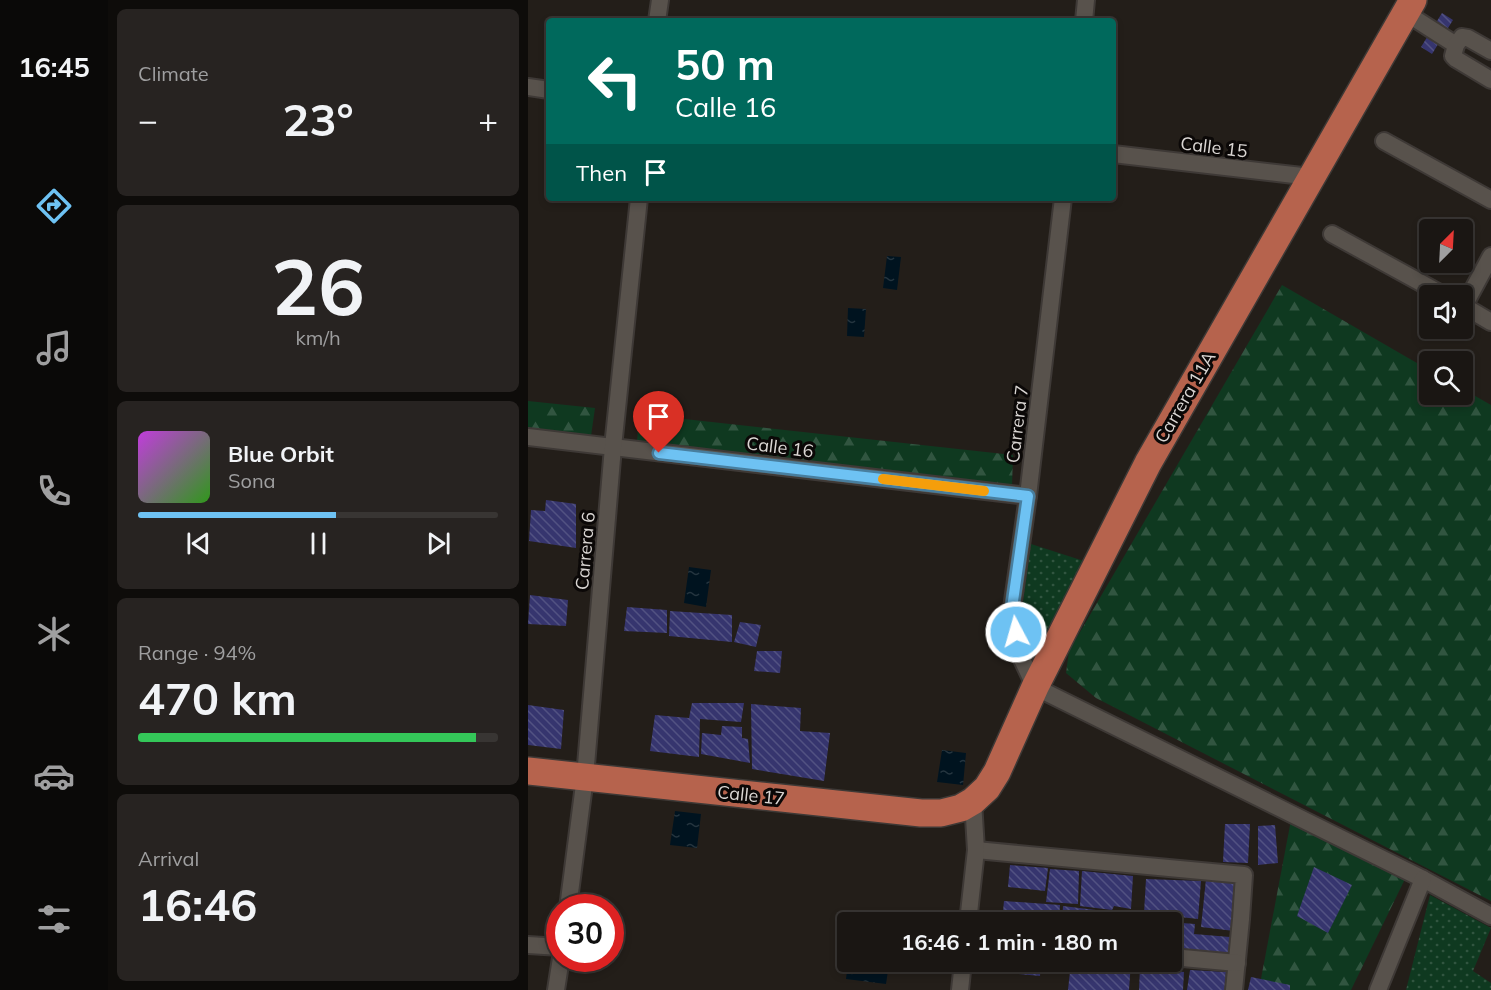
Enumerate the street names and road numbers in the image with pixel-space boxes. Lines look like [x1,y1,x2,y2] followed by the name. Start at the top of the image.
[1179,131,1249,163] street label: Calle 15
[1149,347,1221,447] street label: Carrera 11A
[1001,384,1033,464] street label: Carrera 7
[745,431,815,463] street label: Calle 16
[570,511,600,591] street label: Carrera 6
[716,780,786,810] street label: Calle 17

